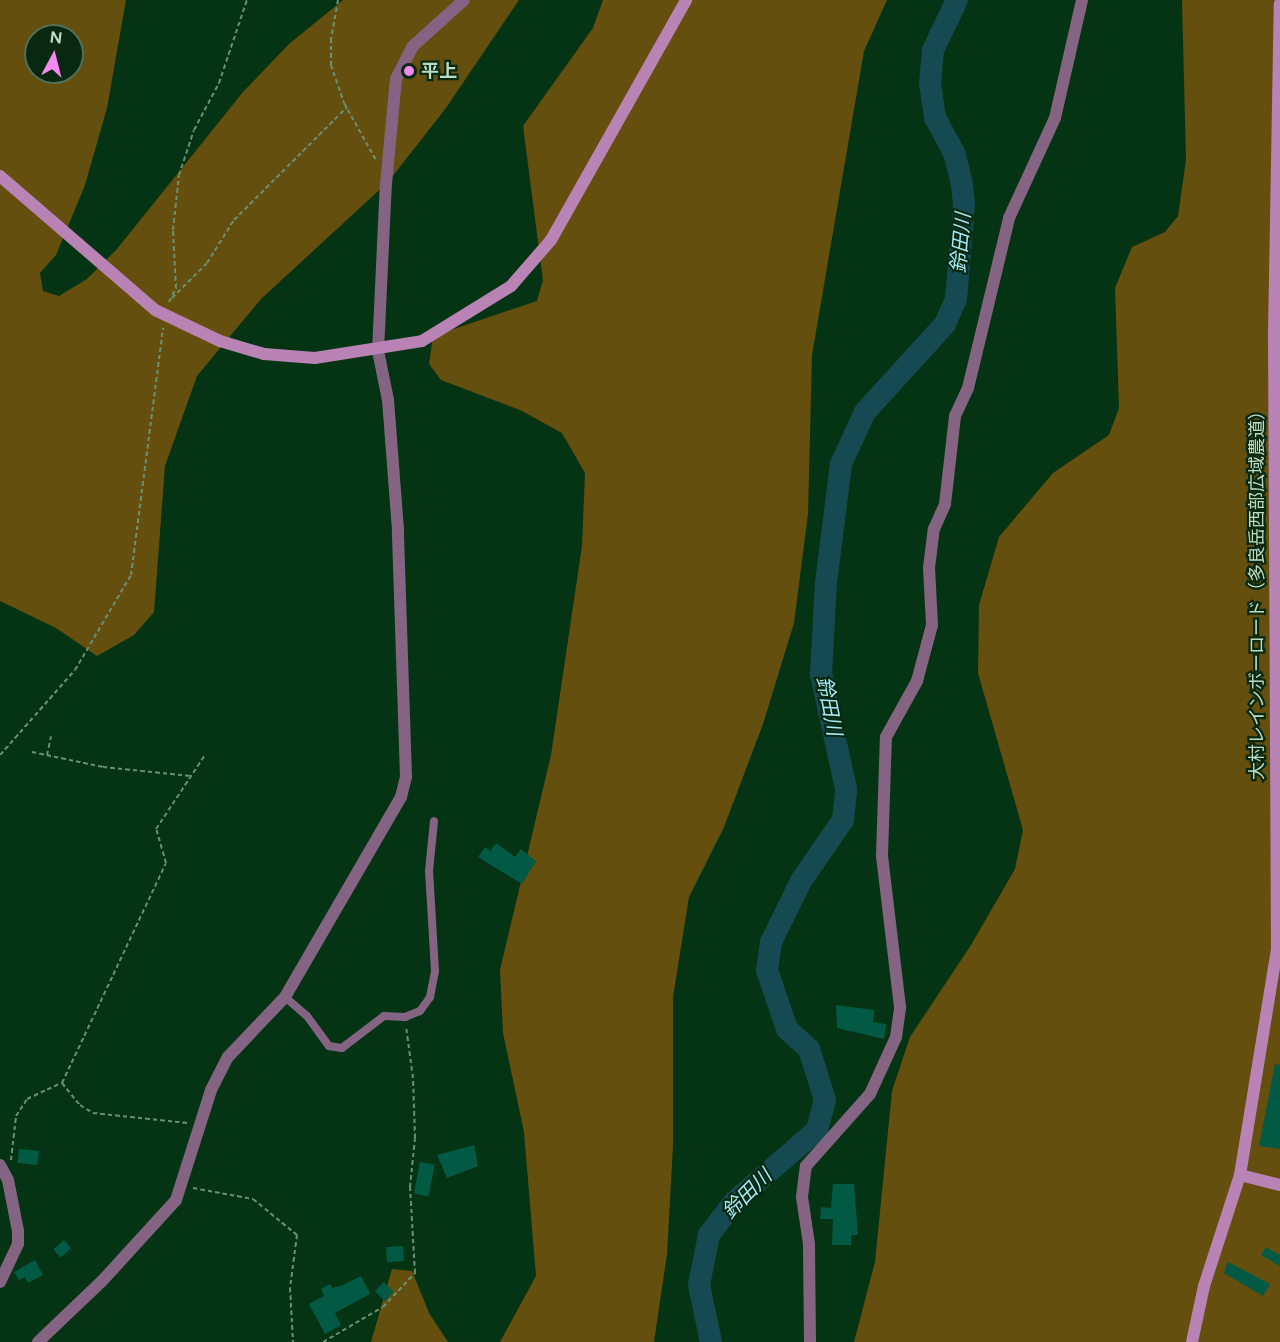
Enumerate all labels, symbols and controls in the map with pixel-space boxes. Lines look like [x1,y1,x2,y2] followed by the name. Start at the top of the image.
[24,24,84,84] north arrow
[49,27,63,48] text: N
[421,60,457,82] place label: 平上
[402,64,416,78] marker: 平上
[946,212,976,274] water label: 鈴田川
[1246,402,1268,780] street label: 大村レインボーロード（多良岳西部広域農道）
[811,674,847,738] water label: 鈴田川
[717,1164,777,1224] water label: 鈴田川

